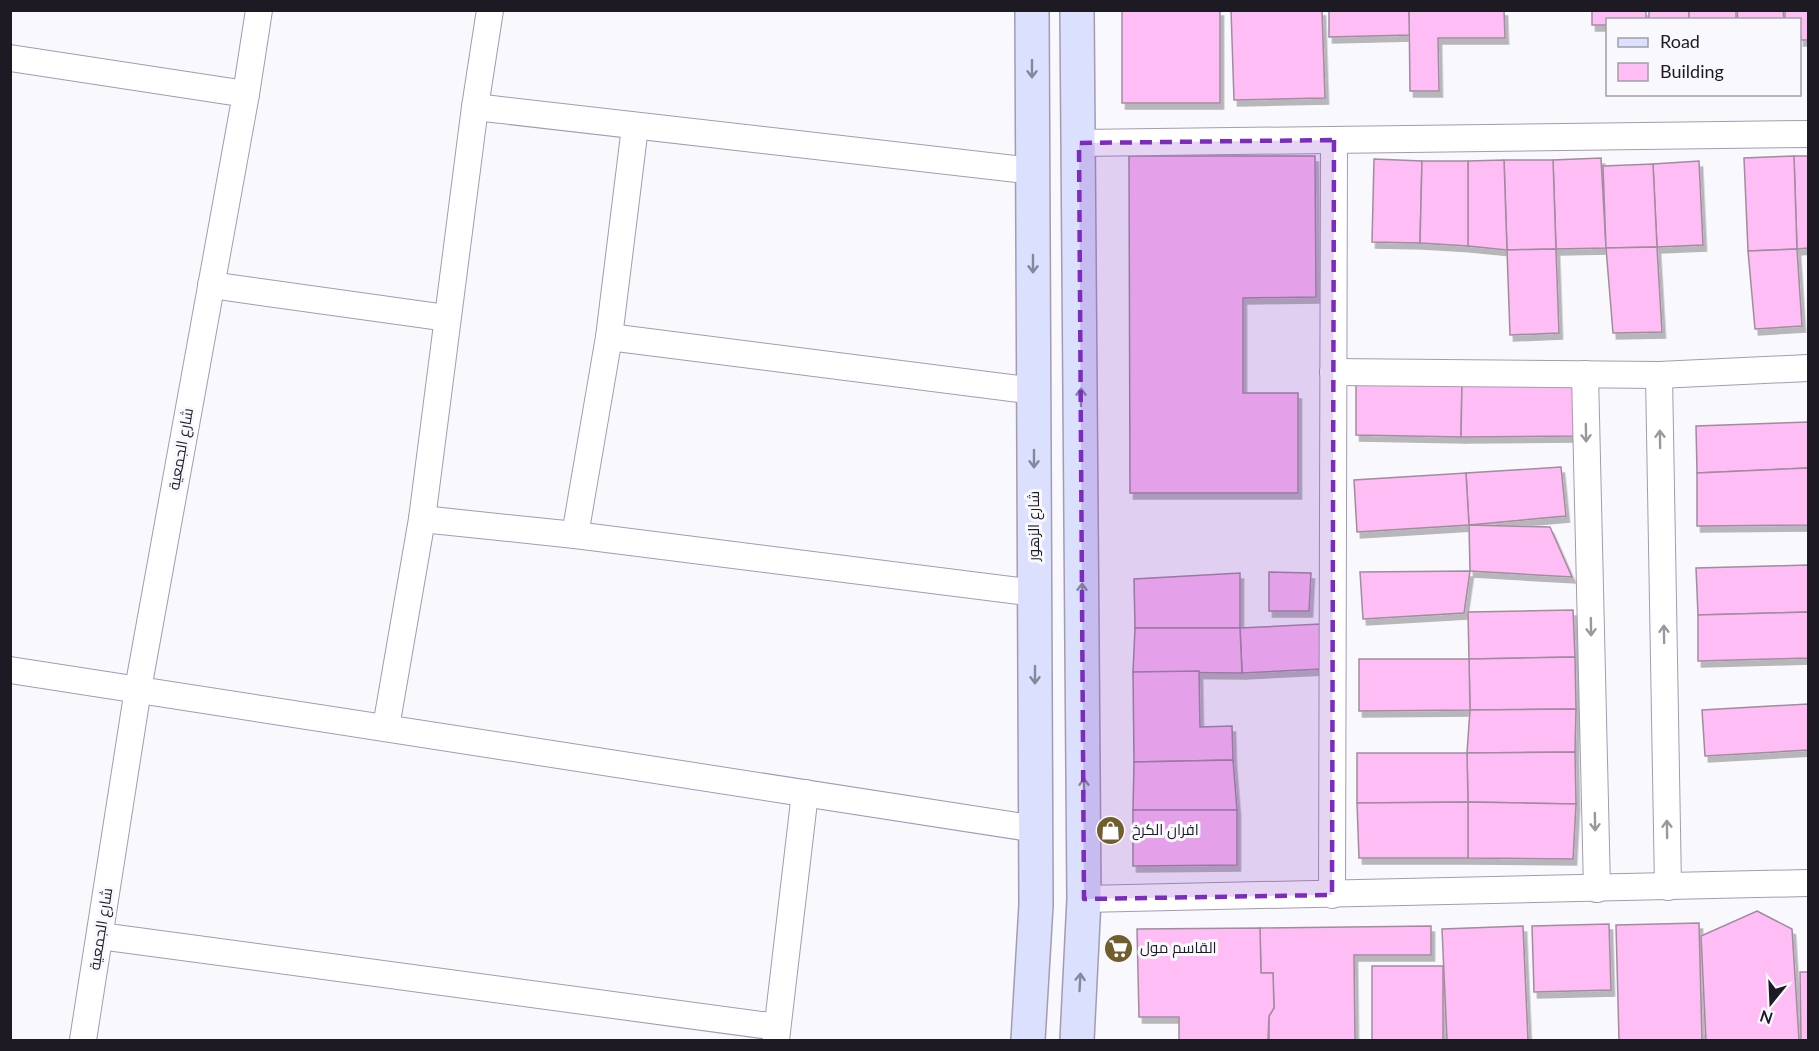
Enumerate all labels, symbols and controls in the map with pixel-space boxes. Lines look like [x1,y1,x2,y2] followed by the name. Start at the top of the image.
[1606,18,1801,96] legend
[1660,30,1700,52] text: Road
[1026,58,1038,78] one-way arrow
[1660,60,1724,82] text: Building
[1027,253,1039,273] one-way arrow
[1075,388,1086,408] one-way arrow
[164,406,199,492] street label: شارع الجمعية
[1580,422,1592,442] one-way arrow
[1654,429,1666,449] one-way arrow
[1028,448,1040,468] one-way arrow
[1024,491,1045,562] street label: شارع الزهور
[1076,583,1088,603] one-way arrow
[1585,617,1597,637] one-way arrow
[1658,624,1669,644] one-way arrow
[1029,664,1041,684] one-way arrow
[1078,778,1089,798] one-way arrow
[1590,812,1601,832] one-way arrow
[1095,814,1127,846] shop icon: افران الكرخ
[1661,819,1673,839] one-way arrow
[1132,820,1199,841] place label: افران الكرخ
[85,887,118,972] street label: شارع الجمعية
[1103,932,1135,964] supermarket icon: القاسم مول
[1140,938,1217,958] place label: القاسم مول
[1075,973,1086,993] one-way arrow
[1741,973,1801,1033] north arrow
[1757,1007,1775,1029] text: N

